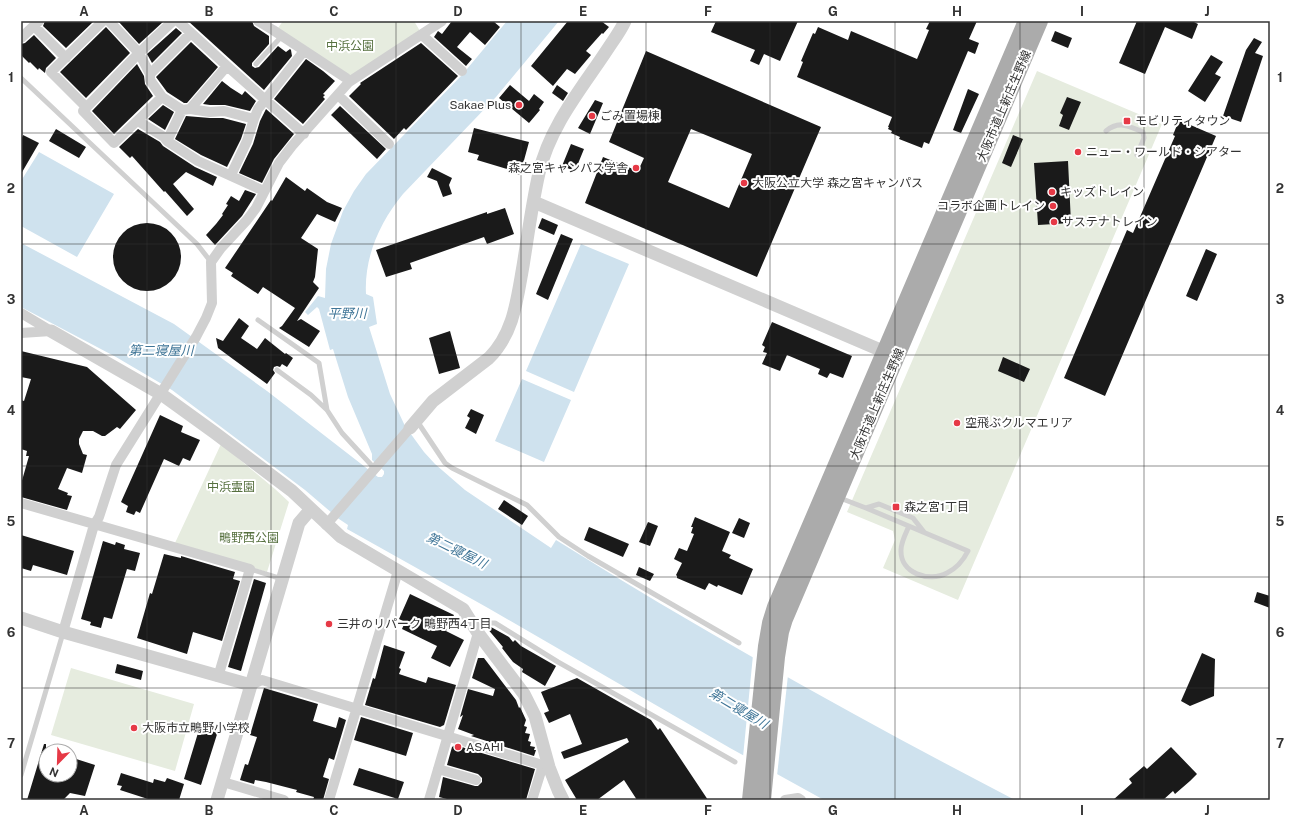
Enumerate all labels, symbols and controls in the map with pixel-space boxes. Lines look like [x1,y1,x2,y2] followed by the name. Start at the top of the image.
[79,4,89,19] text: A
[205,4,214,19] text: B
[329,4,339,19] text: C
[453,4,463,19] text: D
[579,4,587,19] text: E
[704,4,712,19] text: F
[828,4,838,19] text: G
[952,4,962,19] text: H
[1080,4,1084,19] text: I
[1204,4,1210,19] text: J
[326,39,374,53] park label: 中浜公園
[974,48,1034,164] street label: 大阪市道上新庄生野線
[8,70,14,85] text: 1
[1277,70,1283,85] text: 1
[449,98,511,112] place label: Sakae Plus
[514,100,524,110] marker: Sakae Plus
[600,109,660,123] place label: ごみ置場棟
[587,111,597,121] marker: ごみ置場棟
[1135,114,1230,128] place label: モビリティタウン
[1122,116,1132,126] marker: モビリティタウン
[1086,145,1242,159] place label: ニュー・ワールド・シアター
[1073,147,1083,157] marker: ニュー・ワールド・シアター
[508,161,628,175] place label: 森之宮キャンパス学舎
[631,163,641,173] marker: 森之宮キャンパス学舎
[752,176,923,190] place label: 大阪公立大学 森之宮キャンパス
[739,178,749,188] marker: 大阪公立大学 森之宮キャンパス
[7,181,15,196] text: 2
[1276,181,1284,196] text: 2
[1060,185,1144,199] place label: キッズトレイン
[1047,187,1057,197] marker: キッズトレイン
[937,199,1045,213] place label: コラボ企画トレイン
[1048,201,1058,211] marker: コラボ企画トレイン
[1062,215,1158,229] place label: サステナトレイン
[1049,217,1059,227] marker: サステナトレイン
[7,292,16,307] text: 3
[1276,292,1285,307] text: 3
[327,306,368,321] water label: 平野川
[128,343,195,358] water label: 第二寝屋川
[847,346,907,462] street label: 大阪市道上新庄生野線
[7,403,16,418] text: 4
[1276,403,1285,418] text: 4
[965,416,1073,430] place label: 空飛ぶクルマエリア
[952,418,962,428] marker: 空飛ぶクルマエリア
[207,480,255,494] park label: 中浜霊園
[904,500,969,514] place label: 森之宮1丁目
[891,502,901,512] marker: 森之宮1丁目
[7,514,16,529] text: 5
[1276,514,1285,529] text: 5
[424,529,491,572] water label: 第二寝屋川
[219,531,279,545] park label: 鴫野西公園
[337,617,491,631] place label: 三井のリパーク 鴫野西4丁目
[324,619,334,629] marker: 三井のリパーク 鴫野西4丁目
[7,625,16,640] text: 6
[1276,625,1285,640] text: 6
[707,685,772,733] water label: 第二寝屋川
[142,721,250,735] place label: 大阪市立鴫野小学校
[129,723,139,733] marker: 大阪市立鴫野小学校
[7,736,15,751] text: 7
[1276,736,1284,751] text: 7
[466,740,503,754] place label: ASAHI
[453,742,463,752] marker: ASAHI
[38,743,78,783] north arrow
[48,765,60,779] text: N
[79,803,89,818] text: A
[205,803,214,818] text: B
[329,803,339,818] text: C
[453,803,463,818] text: D
[579,803,587,818] text: E
[704,803,712,818] text: F
[828,803,838,818] text: G
[952,803,962,818] text: H
[1080,803,1084,818] text: I
[1204,803,1210,818] text: J

